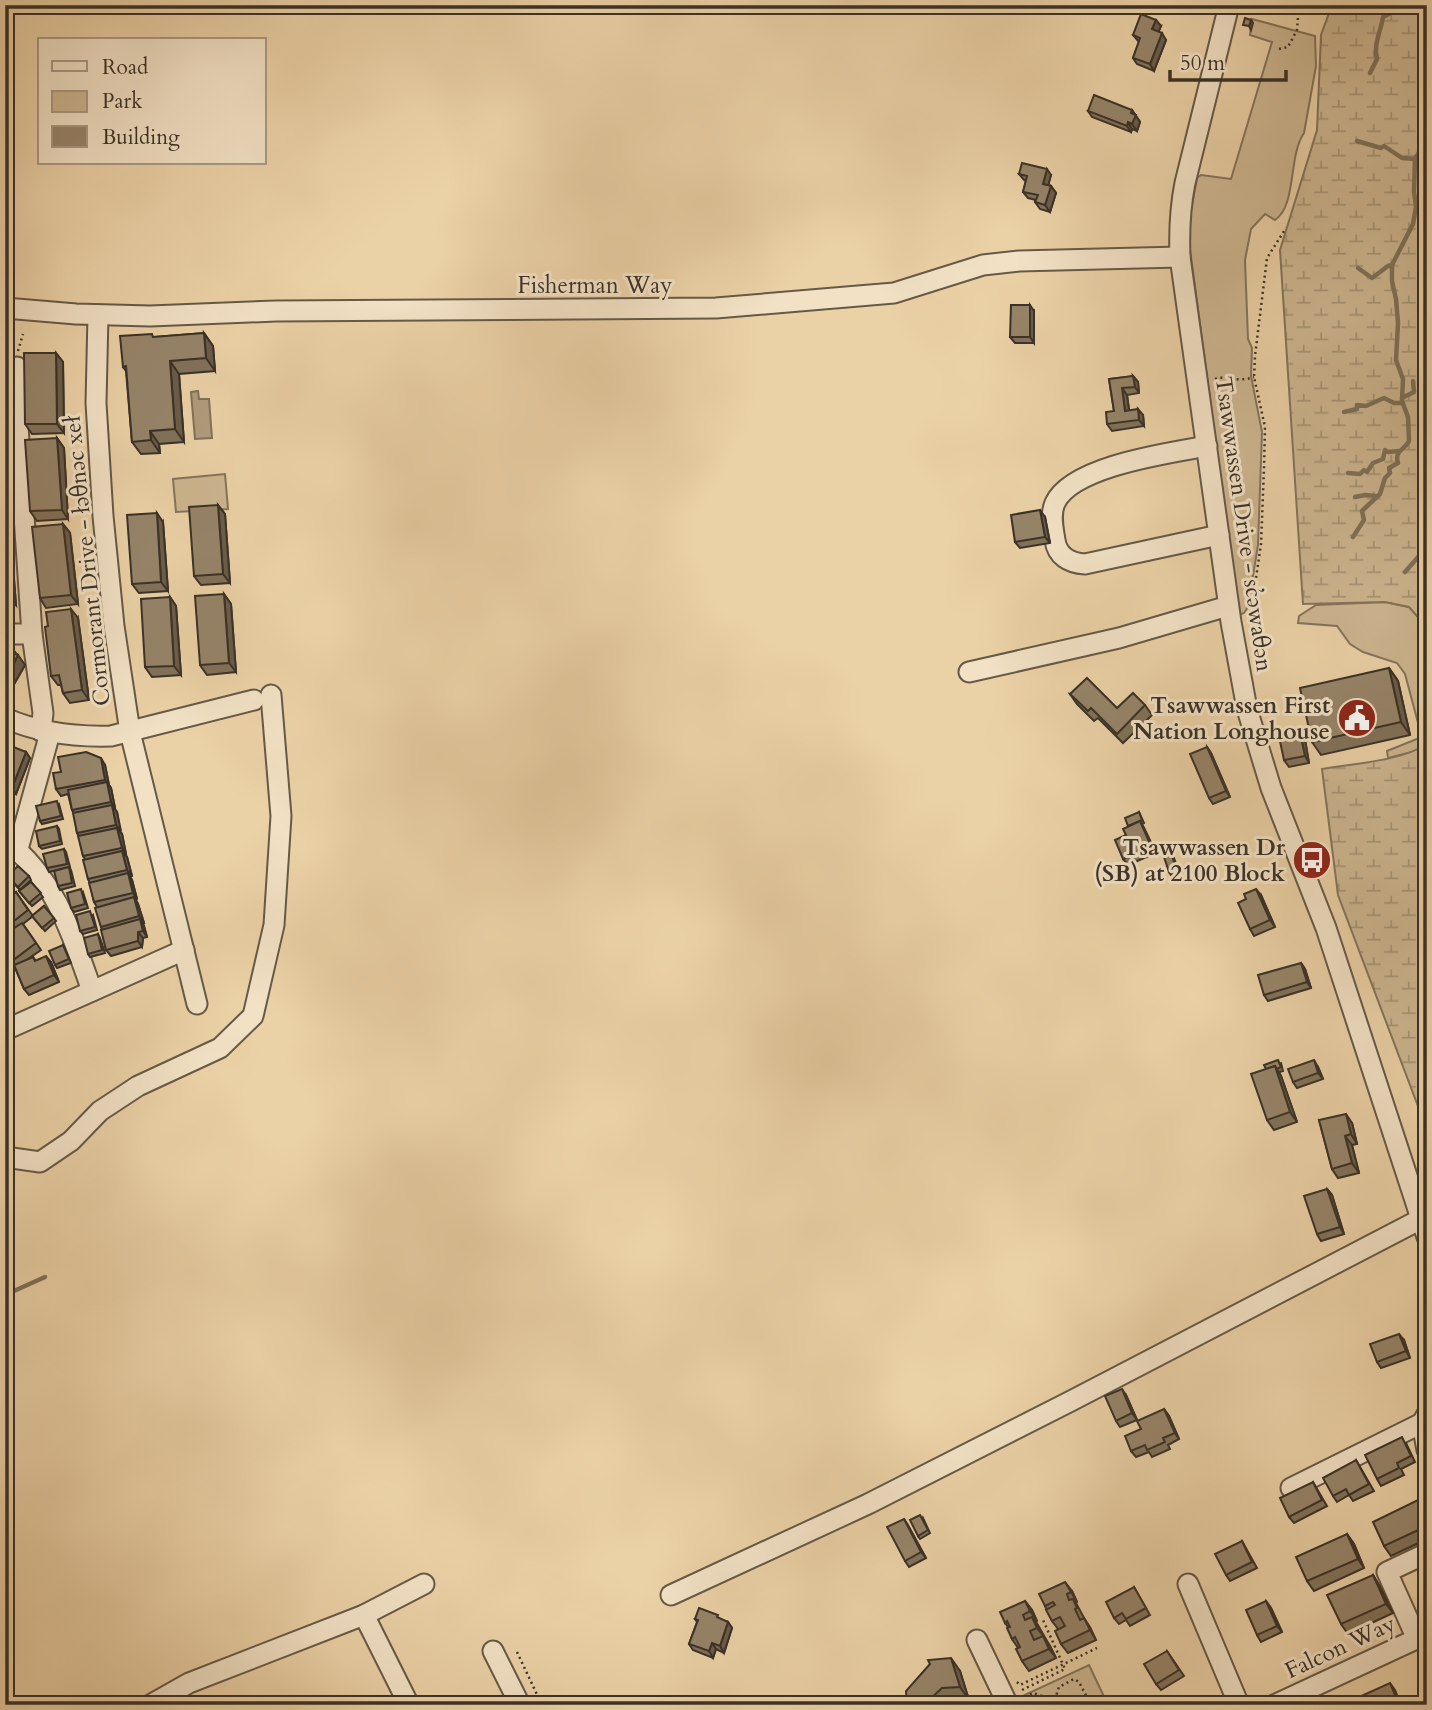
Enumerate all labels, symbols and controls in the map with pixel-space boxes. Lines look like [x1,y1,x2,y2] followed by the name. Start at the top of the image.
[38,38,266,164] legend
[1170,38,1285,82] scale bar
[1180,49,1225,78] text: 50 m
[102,53,148,82] text: Road
[102,87,143,116] text: Park
[102,123,180,152] text: Building
[518,270,672,301] street label: Fisherman Way
[1208,375,1280,673] street label: Tsawwassen Drive - sc̓əwaθən
[56,414,118,707] street label: Cormorant Drive - łəθnəc xeł
[1133,690,1330,747] place label: Tsawwassen First Nation Longhouse
[1336,697,1378,739] public building icon: Tsawwassen First Nation Longhouse
[1094,832,1286,889] place label: Tsawwassen Dr (SB) at 2100 Block
[1291,839,1333,881] bus stop icon: Tsawwassen Dr (SB) at 2100 Block
[1280,1608,1400,1686] street label: Falcon Way

